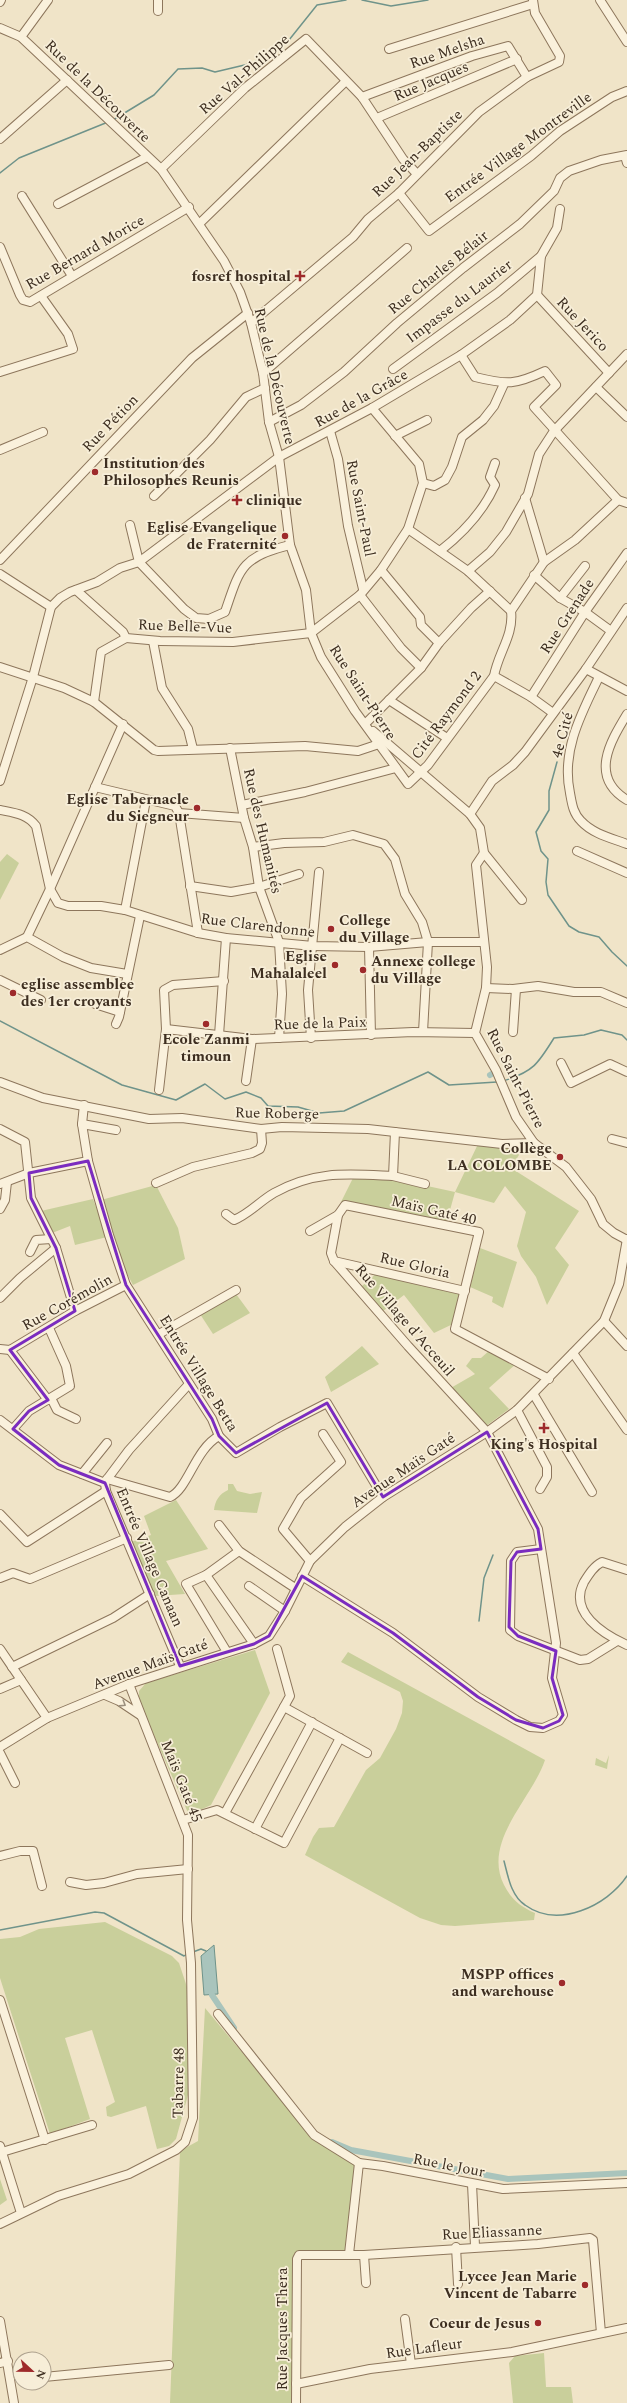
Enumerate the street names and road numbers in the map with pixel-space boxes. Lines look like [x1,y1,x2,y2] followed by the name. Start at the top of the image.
[407,28,488,75] street label: Rue Melsha
[194,29,295,120] street label: Rue Val-Philippe
[39,35,156,148] street label: Rue de la Découverte
[390,55,472,108] street label: Rue Jacques
[440,86,597,209] street label: Entrée Village Montreville
[367,104,468,203] street label: Rue Jean-Baptiste
[21,209,149,296] street label: Rue Bernard Morice
[383,224,494,320] street label: Rue Charles Bélair
[401,254,517,349] street label: Impasse du Laurier
[551,292,614,357] street label: Rue Jerico
[248,305,301,447] street label: Rue de la Découverte
[310,363,412,434] street label: Rue de la Grâce
[77,389,144,457] street label: Rue Pétion
[340,458,381,559] street label: Rue Saint-Paul
[534,574,600,658] street label: Rue Grenade
[137,613,233,640] street label: Rue Belle-Vue
[323,640,402,745] street label: Rue Saint-Pierre
[405,666,487,764] street label: Cité Raymond 2
[545,710,580,761] street label: 4e Cité
[237,766,288,896] street label: Rue des Humanités
[199,907,316,944] street label: Rue Clarendonne
[273,1010,367,1037] street label: Rue de la Paix
[480,1024,551,1132] street label: Rue Saint-Pierre
[235,1101,319,1126] street label: Rue Roberge
[389,1190,479,1231] street label: Maïs Gaté 40
[378,1246,453,1285] street label: Rue Gloria
[349,1259,460,1382] street label: Rue Village d'Acceuil
[18,1268,117,1337] street label: Rue Corémolin
[153,1310,244,1437] street label: Entrée Village Betta
[347,1427,460,1514] street label: Avenue Maïs Gaté
[110,1484,189,1631] street label: Entrée Village Canaan
[89,1633,211,1696] street label: Avenue Maïs Gaté
[155,1737,208,1826] street label: Maïs Gaté 45
[166,2048,191,2118] street label: Tabarre 48
[411,2147,487,2184] street label: Rue le Jour
[441,2218,543,2247] street label: Rue Eliassanne
[271,2267,294,2391] street label: Rue Jacques Thera
[384,2332,464,2365] street label: Rue Lafleur

